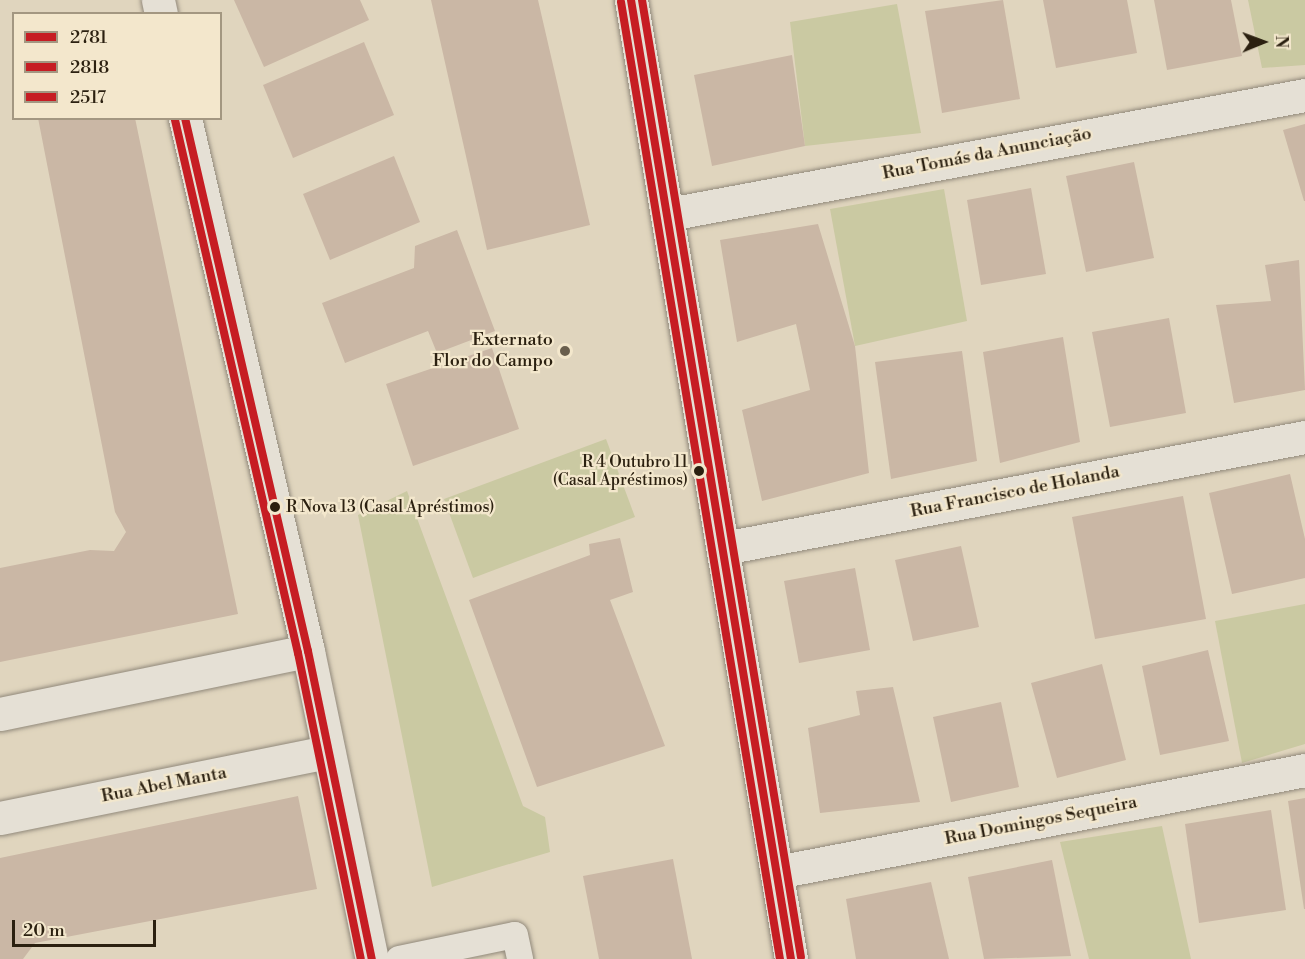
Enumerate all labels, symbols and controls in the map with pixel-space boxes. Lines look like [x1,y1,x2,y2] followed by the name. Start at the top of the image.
[12,12,222,120] legend
[1233,12,1293,72] north arrow
[70,26,107,49] text: 2781
[1271,35,1291,48] text: N
[70,56,109,79] text: 2818
[70,86,106,109] text: 2517
[881,123,1093,185] street label: Rua Tomás da Anunciação
[432,330,553,372] place label: Externato Flor do Campo
[558,344,572,358] marker: Externato Flor do Campo
[553,452,688,490] place label: R 4 Outubro 11 (Casal Apréstimos)
[909,461,1121,523] street label: Rua Francisco de Holanda
[693,465,705,477] marker: R 4 Outubro 11 (Casal Apréstimos)
[286,497,494,517] place label: R Nova 13 (Casal Apréstimos)
[269,501,281,513] marker: R Nova 13 (Casal Apréstimos)
[99,762,229,808] street label: Rua Abel Manta
[943,792,1139,850] street label: Rua Domingos Sequeira
[15,908,159,946] scale bar
[23,919,65,942] text: 20 m

